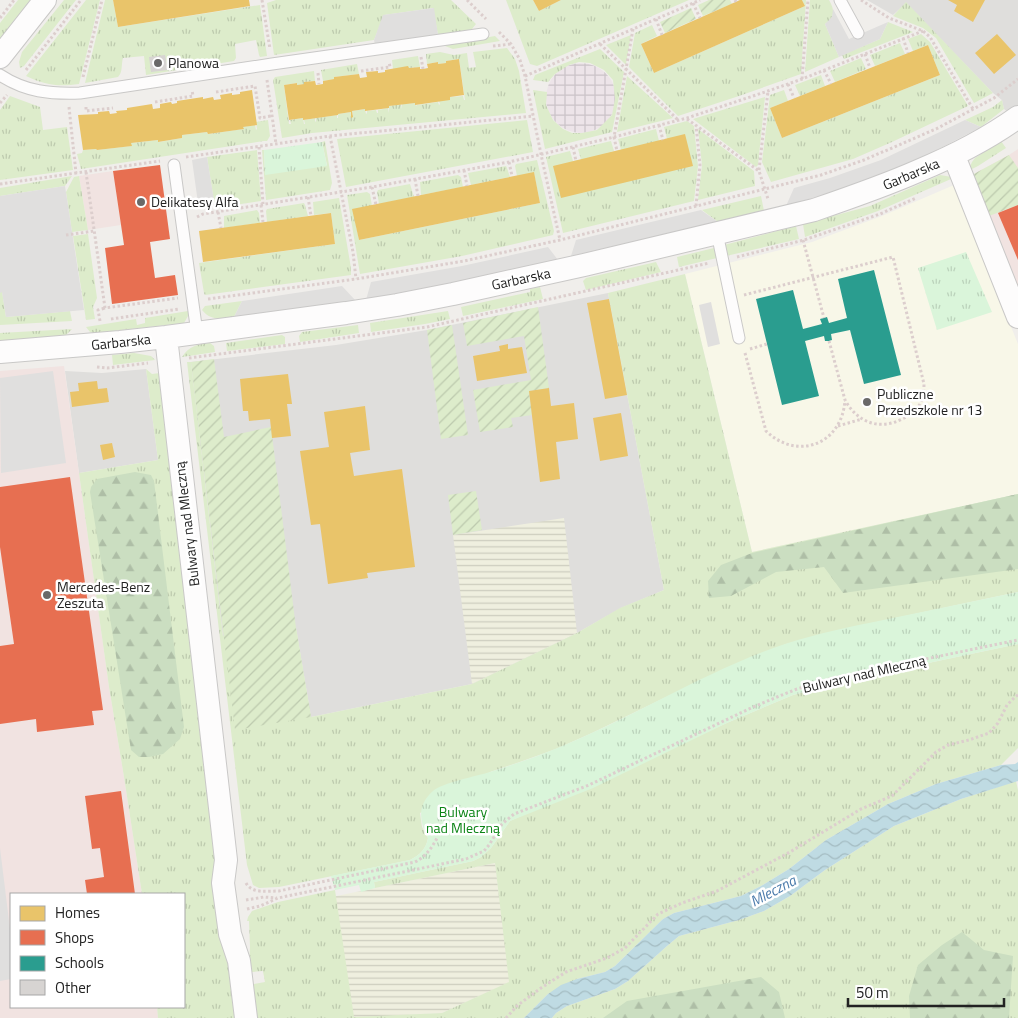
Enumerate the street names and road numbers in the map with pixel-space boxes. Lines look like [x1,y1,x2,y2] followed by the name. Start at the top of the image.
[879,152,942,195] street label: Garbarska
[489,262,552,295] street label: Garbarska
[90,328,152,355] street label: Garbarska
[168,460,205,588] street label: Bulwary nad Mleczną
[800,649,927,698] street label: Bulwary nad Mleczną

